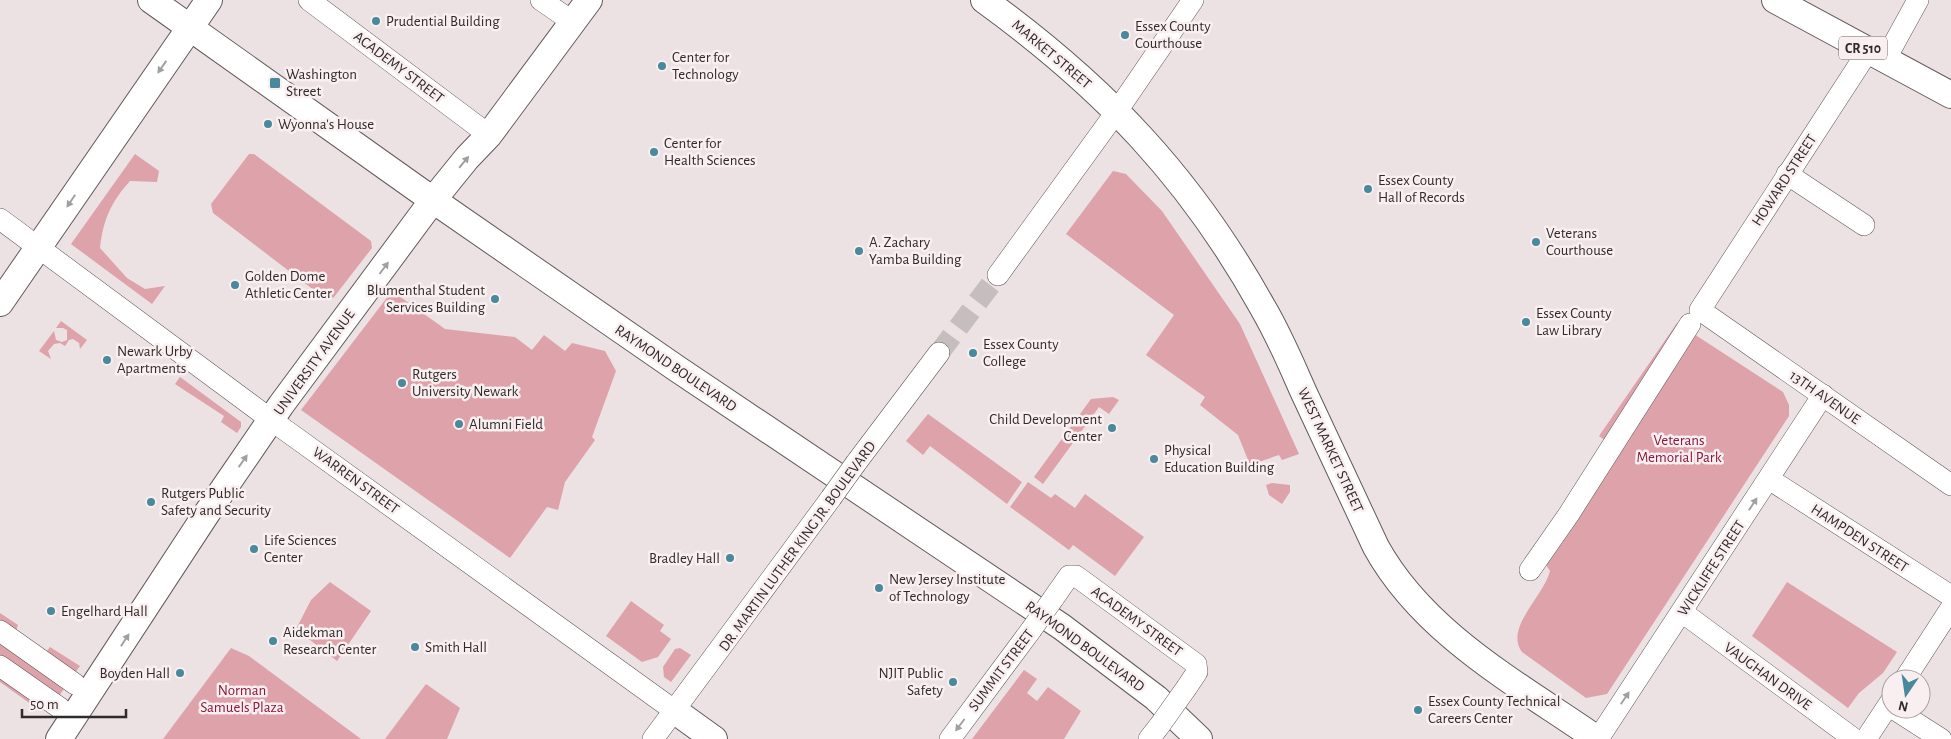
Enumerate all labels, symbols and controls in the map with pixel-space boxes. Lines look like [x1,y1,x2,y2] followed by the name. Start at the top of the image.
[386,14,500,29] place label: Prudential Building
[370,15,382,27] marker: Prudential Building
[1009,17,1095,92] street label: MARKET STREET
[1135,19,1211,51] place label: Essex County Courthouse
[351,29,447,106] street label: ACADEMY STREET
[1119,29,1131,41] marker: Essex County Courthouse
[1839,36,1887,59] road number: CR 510
[672,50,739,82] place label: Center for Technology
[157,60,167,74] one-way arrow
[656,60,668,72] marker: Center for Technology
[286,67,357,99] place label: Washington Street
[268,76,282,90] marker: Washington Street
[278,117,374,132] place label: Wyonna's House
[262,118,274,130] marker: Wyonna's House
[1749,131,1820,229] street label: HOWARD STREET
[664,136,756,168] place label: Center for Health Sciences
[648,146,660,158] marker: Center for Health Sciences
[458,156,469,169] one-way arrow
[1378,173,1465,205] place label: Essex County Hall of Records
[1362,183,1374,195] marker: Essex County Hall of Records
[66,195,76,208] one-way arrow
[1546,226,1613,258] place label: Veterans Courthouse
[869,235,962,267] place label: A. Zachary Yamba Building
[1530,236,1542,248] marker: Veterans Courthouse
[853,245,865,257] marker: A. Zachary Yamba Building
[379,261,389,275] one-way arrow
[245,269,332,301] place label: Golden Dome Athletic Center
[229,279,241,291] marker: Golden Dome Athletic Center
[367,283,486,315] place label: Blumenthal Student Services Building
[489,293,501,305] marker: Blumenthal Student Services Building
[1536,306,1612,338] place label: Essex County Law Library
[271,307,358,418] street label: UNIVERSITY AVENUE
[1520,316,1532,328] marker: Essex County Law Library
[612,322,740,415] street label: RAYMOND BOULEVARD
[983,337,1059,369] place label: Essex County College
[117,344,193,376] place label: Newark Urby Apartments
[967,347,979,359] marker: Essex County College
[101,354,113,366] marker: Newark Urby Apartments
[412,367,519,399] place label: Rutgers University Newark
[1787,368,1863,427] street label: 13TH AVENUE
[396,377,408,389] marker: Rutgers University Newark
[1295,386,1366,515] street label: WEST MARKET STREET
[989,412,1102,444] place label: Child Development Center
[469,417,543,432] place label: Alumni Field
[453,418,465,430] marker: Alumni Field
[1106,422,1118,434] marker: Child Development Center
[1636,433,1722,465] park label: Veterans Memorial Park
[716,438,879,654] street label: DR. MARTIN LUTHER KING JR. BOULEVARD
[1164,443,1275,475] place label: Physical Education Building
[310,444,402,517] street label: WARREN STREET
[1148,453,1160,465] marker: Physical Education Building
[238,454,248,467] one-way arrow
[161,486,271,518] place label: Rutgers Public Safety and Security
[145,496,157,508] marker: Rutgers Public Safety and Security
[1748,498,1758,511] one-way arrow
[1808,501,1912,576] street label: HAMPDEN STREET
[1675,517,1748,619] street label: WICKLIFFE STREET
[264,533,337,565] place label: Life Sciences Center
[248,543,260,555] marker: Life Sciences Center
[649,551,720,566] place label: Bradley Hall
[724,552,736,564] marker: Bradley Hall
[889,572,1005,604] place label: New Jersey Institute of Technology
[873,582,885,594] marker: New Jersey Institute of Technology
[1088,583,1185,660] street label: ACADEMY STREET
[1022,598,1147,695] street label: RAYMOND BOULEVARD
[61,604,148,619] place label: Engelhard Hall
[45,605,57,617] marker: Engelhard Hall
[283,625,376,657] place label: Aidekman Research Center
[966,626,1037,714] street label: SUMMIT STREET
[120,633,129,646] one-way arrow
[267,635,279,647] marker: Aidekman Research Center
[425,640,487,655] place label: Smith Hall
[1721,640,1814,713] street label: VAUGHAN DRIVE
[409,641,421,653] marker: Smith Hall
[100,666,170,681] place label: Boyden Hall
[878,666,944,698] place label: NJIT Public Safety
[174,667,186,679] marker: Boyden Hall
[1881,669,1931,719] north arrow
[947,676,959,688] marker: NJIT Public Safety
[200,683,284,715] park label: Norman Samuels Plaza
[22,686,126,718] scale bar
[1620,692,1630,705] one-way arrow
[1428,694,1560,726] place label: Essex County Technical Careers Center
[30,697,59,712] text: 50 m
[1897,698,1910,714] text: N
[1412,704,1424,716] marker: Essex County Technical Careers Center
[954,718,965,731] one-way arrow

